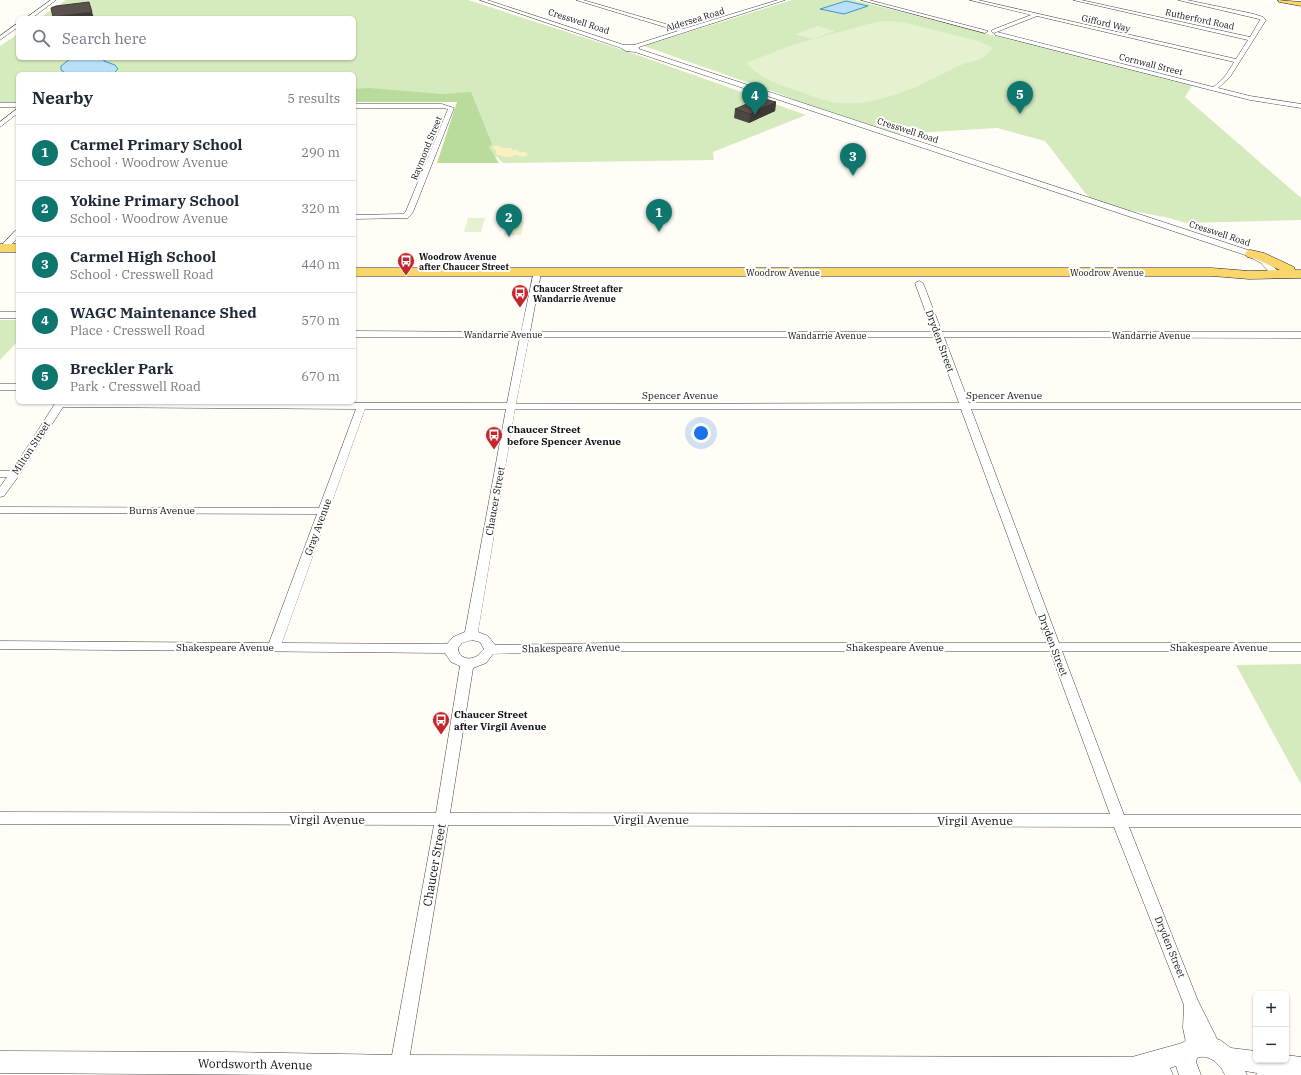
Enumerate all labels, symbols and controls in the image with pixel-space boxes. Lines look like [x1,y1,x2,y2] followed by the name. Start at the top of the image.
[664,5,726,33] street label: Aldersea Road
[547,6,612,36] street label: Cresswell Road
[1164,6,1236,32] street label: Rutherford Road
[1080,12,1132,34] street label: Gifford Way
[16,16,356,60] search box
[30,27,52,49] icon: search
[62,29,147,48] text: Search here
[1118,51,1184,77] street label: Cornwall Street
[1007,81,1033,114] pin: 5
[742,82,768,115] pin: 4
[32,87,93,109] text: Nearby
[287,90,340,107] text: 5 results
[408,114,444,182] street label: Raymond Street
[876,115,941,145] street label: Cresswell Road
[70,135,242,154] text: Carmel Primary School
[840,143,866,176] pin: 3
[41,144,49,161] text: 1
[301,144,340,161] text: 290 m
[70,154,228,171] text: School · Woodrow Avenue
[70,191,239,210] text: Yokine Primary School
[646,199,672,232] pin: 1
[41,200,49,217] text: 2
[301,200,340,217] text: 320 m
[496,204,522,237] pin: 2
[70,210,228,227] text: School · Woodrow Avenue
[1188,218,1253,248] street label: Cresswell Road
[70,247,216,266] text: Carmel High School
[396,251,416,276] bus stop icon: Woodrow Avenue after Chaucer Street
[419,251,509,272] place label: Woodrow Avenue after Chaucer Street
[41,256,49,273] text: 3
[301,256,340,273] text: 440 m
[70,266,214,283] text: School · Cresswell Road
[746,267,820,278] street label: Woodrow Avenue
[1070,267,1144,278] street label: Woodrow Avenue
[510,283,530,308] bus stop icon: Chaucer Street after Wandarrie Avenue
[533,283,623,304] place label: Chaucer Street after Wandarrie Avenue
[70,303,257,322] text: WAGC Maintenance Shed
[923,308,957,374] street label: Dryden Street
[41,312,49,329] text: 4
[301,312,340,329] text: 570 m
[70,322,205,339] text: Place · Cresswell Road
[464,329,542,340] street label: Wandarrie Avenue
[788,330,866,341] street label: Wandarrie Avenue
[1112,330,1190,341] street label: Wandarrie Avenue
[70,359,173,378] text: Breckler Park
[41,368,49,385] text: 5
[301,368,340,385] text: 670 m
[70,378,201,395] text: Park · Cresswell Road
[642,389,718,402] street label: Spencer Avenue
[966,389,1042,402] street label: Spencer Avenue
[9,419,53,477] street label: Milton Street
[507,423,621,448] place label: Chaucer Street before Spencer Avenue
[691,423,711,443] your location
[484,425,504,450] bus stop icon: Chaucer Street before Spencer Avenue
[483,465,508,536] street label: Chaucer Street
[302,497,334,557] street label: Gray Avenue
[129,504,195,517] street label: Burns Avenue
[1035,612,1071,678] street label: Dryden Street
[176,641,274,654] street label: Shakespeare Avenue
[522,641,620,655] street label: Shakespeare Avenue
[846,641,944,654] street label: Shakespeare Avenue
[1170,641,1268,654] street label: Shakespeare Avenue
[454,708,547,733] place label: Chaucer Street after Virgil Avenue
[431,710,451,735] bus stop icon: Chaucer Street after Virgil Avenue
[289,812,365,827] street label: Virgil Avenue
[613,812,689,827] street label: Virgil Avenue
[937,813,1013,828] street label: Virgil Avenue
[419,823,449,907] street label: Chaucer Street
[1152,914,1188,980] street label: Dryden Street
[1253,991,1289,1063] map controls
[1253,991,1289,1027] button: +
[1253,1027,1289,1063] button: −
[198,1056,312,1072] street label: Wordsworth Avenue

